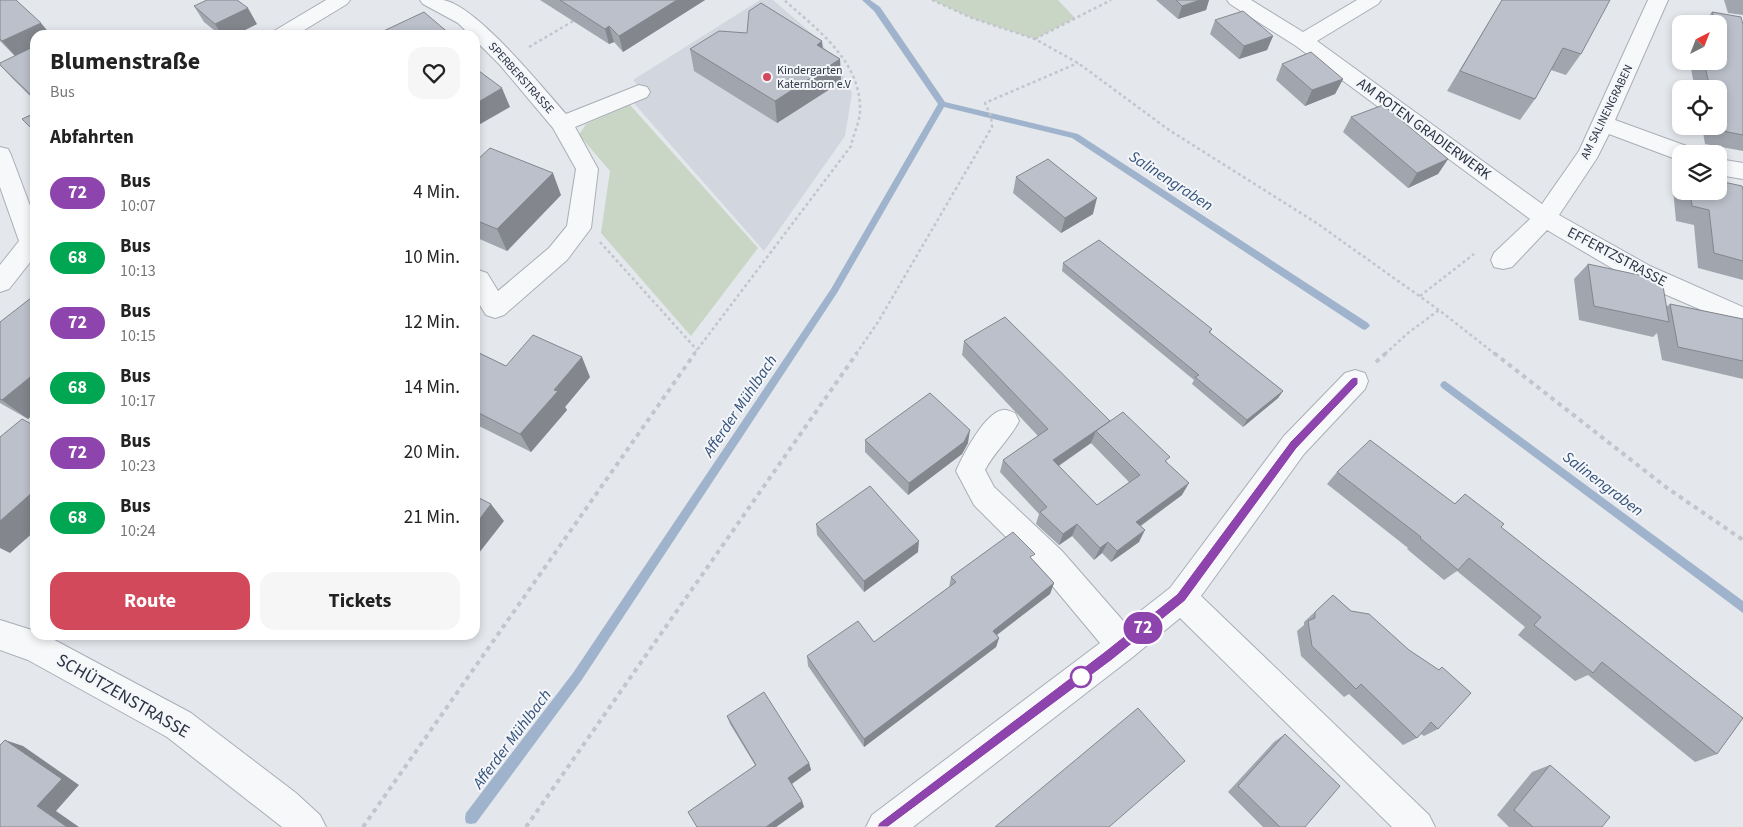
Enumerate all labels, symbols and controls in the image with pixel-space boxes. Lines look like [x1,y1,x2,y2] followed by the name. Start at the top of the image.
[1672,15,1728,70] north arrow
[1672,15,1727,200] map controls
[484,38,558,118] street label: SPERBERSTRASSE
[50,44,200,79] text: Blumenstraße
[408,47,460,99] button: heart
[777,62,852,93] place label: Kindergarten Katernborn e.V
[1577,62,1637,162] street label: AM SALINENGRABEN
[761,71,773,83] marker: Kindergarten Katernborn e.V
[1353,73,1496,185] street label: AM ROTEN GRADIERWERK
[1672,80,1727,135] button: locate
[50,81,75,103] text: Bus
[50,124,134,151] text: Abfahrten
[1672,145,1727,200] button: layers
[1125,146,1217,216] water label: Salinengraben
[120,168,151,195] text: Bus
[413,179,460,206] text: 4 Min.
[68,180,87,205] text: 72
[120,195,156,217] text: 10:07
[1564,222,1671,292] street label: EFFERTZSTRASSE
[120,233,151,260] text: Bus
[404,244,460,271] text: 10 Min.
[68,245,87,270] text: 68
[120,260,156,282] text: 10:13
[120,298,151,325] text: Bus
[404,309,460,336] text: 12 Min.
[68,310,87,335] text: 72
[120,325,156,347] text: 10:15
[697,351,782,462] water label: Afferder Mühlbach
[120,363,151,390] text: Bus
[404,374,460,401] text: 14 Min.
[68,375,87,400] text: 68
[120,390,156,412] text: 10:17
[120,428,151,455] text: Bus
[404,439,460,466] text: 20 Min.
[68,440,87,465] text: 72
[1558,446,1648,522] water label: Salinengraben
[120,455,156,477] text: 10:23
[120,493,151,520] text: Bus
[404,504,460,531] text: 21 Min.
[68,505,87,530] text: 68
[120,520,156,542] text: 10:24
[50,572,250,630] button: Route
[260,572,460,630] button: Tickets
[1120,612,1166,644] line badge: 72
[1133,615,1153,640] text: 72
[52,648,194,744] street label: SCHÜTZENSTRASSE
[1070,666,1092,688] unlabelled marker
[467,685,557,794] water label: Afferder Mühlbach

